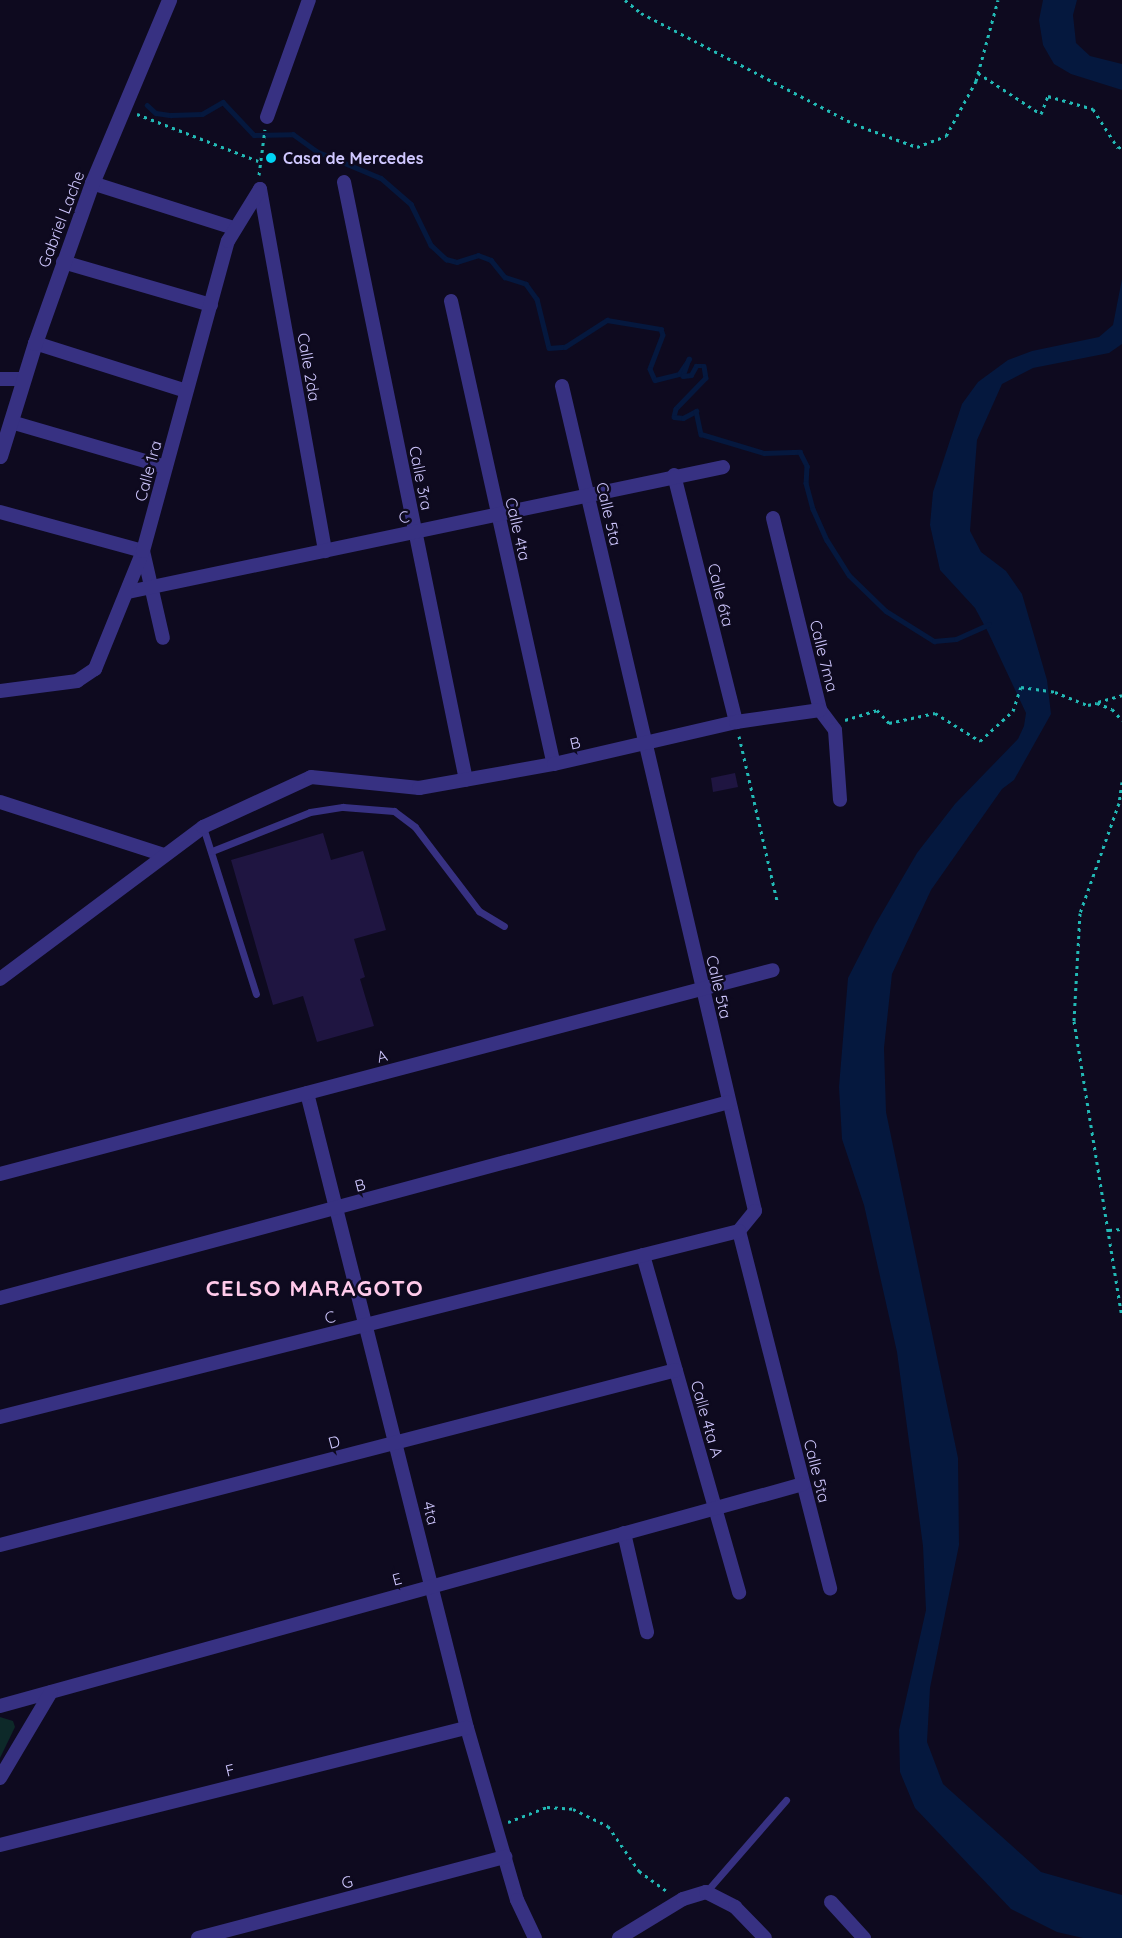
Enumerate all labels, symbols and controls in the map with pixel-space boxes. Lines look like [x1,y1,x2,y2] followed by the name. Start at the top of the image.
[283,148,424,168] place label: Casa de Mercedes
[264,151,278,165] marker: Casa de Mercedes
[34,168,88,270] street label: Gabriel Lache
[294,331,324,403] street label: Calle 2da
[131,438,165,504] street label: Calle 1ra
[405,444,437,512] street label: Calle 3ra
[592,480,626,548] street label: Calle 5ta
[501,496,535,562] street label: Calle 4ta
[397,507,411,527] street label: C
[704,561,738,629] street label: Calle 6ta
[806,618,842,694] street label: Calle 7ma
[568,732,582,754] street label: B
[702,953,736,1021] street label: Calle 5ta
[375,1045,389,1067] street label: A
[352,1174,368,1196] street label: B
[206,1276,424,1302] district label: CELSO MARAGOTO
[323,1306,337,1328] street label: C
[687,1378,727,1460] street label: Calle 4ta A
[326,1431,342,1453] street label: D
[800,1437,834,1505] street label: Calle 5ta
[419,1499,443,1527] street label: 4ta
[390,1569,404,1589] street label: E
[223,1760,237,1780] street label: F
[339,1871,355,1893] street label: G

